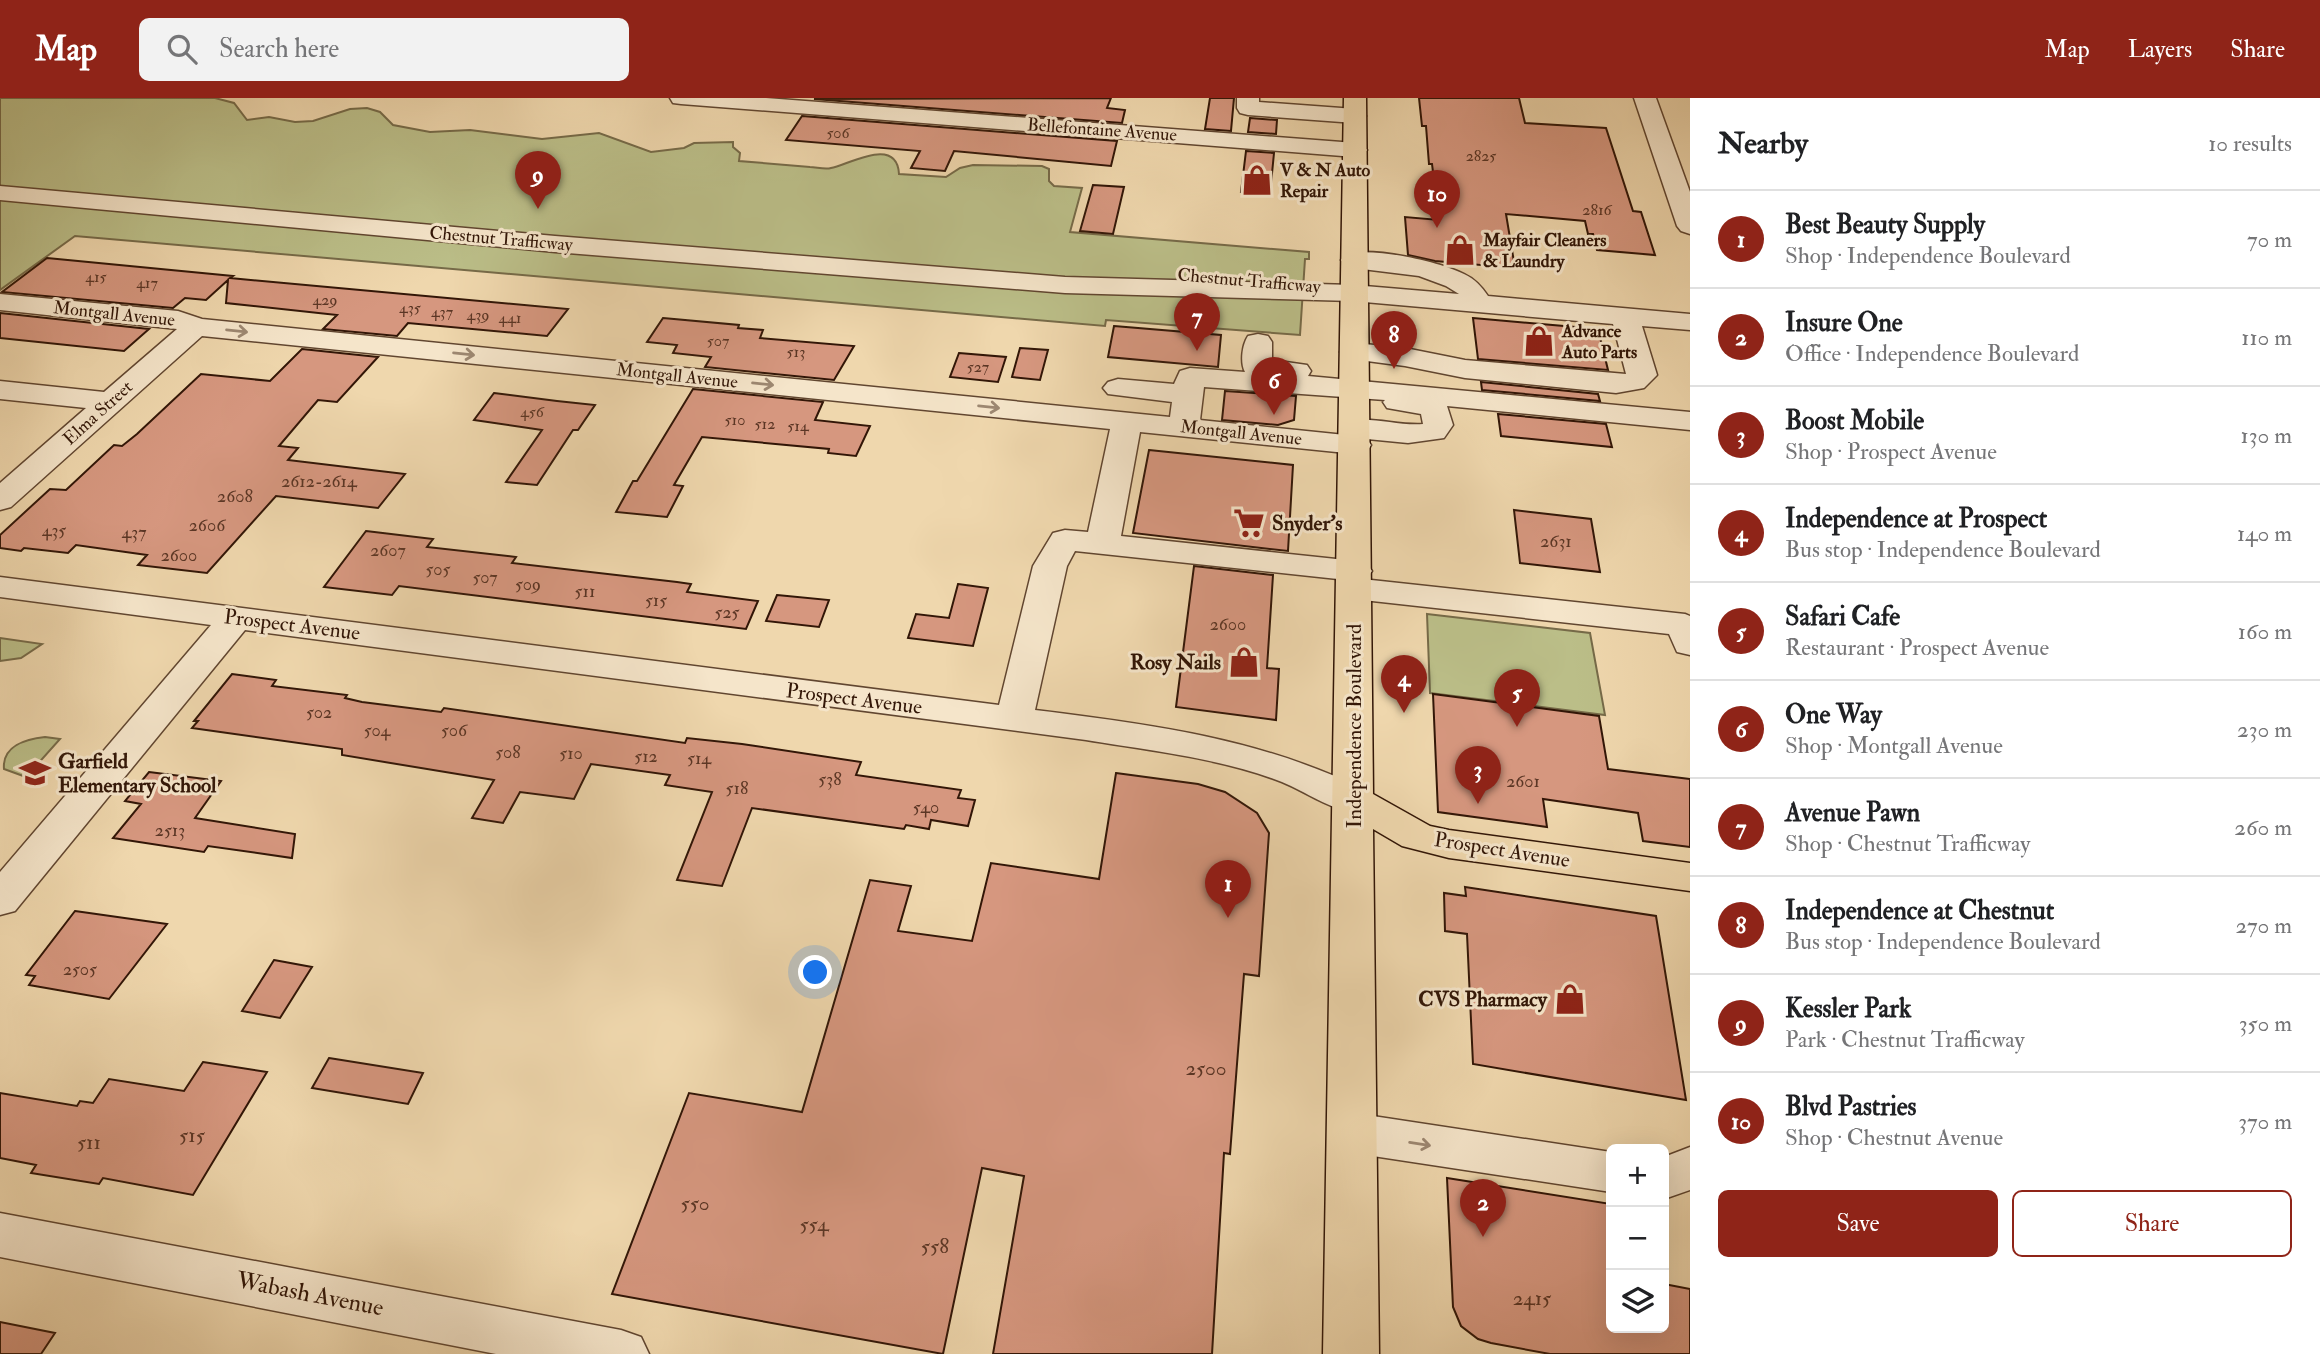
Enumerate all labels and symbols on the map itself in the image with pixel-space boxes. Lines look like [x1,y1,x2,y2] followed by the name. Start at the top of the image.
[1026,113,1178,147] street label: Bellefontaine Avenue
[826,123,851,143] house number: 506
[1466,146,1496,166] house number: 2825
[515,151,561,209] pin: 9
[1279,159,1371,203] place label: V & N Auto Repair
[1240,163,1274,197] shop icon: V & N Auto Repair
[1414,170,1460,228] pin: 10
[1582,200,1613,220] house number: 2816
[428,221,575,257] street label: Chestnut Trafficway
[1482,229,1606,273] place label: Mayfair Cleaners & Laundry
[1443,233,1477,267] shop icon: Mayfair Cleaners & Laundry
[1176,263,1323,299] street label: Chestnut Trafficway
[85,267,107,287] house number: 415
[136,273,158,293] house number: 417
[313,290,337,310] house number: 429
[1174,293,1220,351] pin: 7
[52,296,176,332] street label: Montgall Avenue
[399,298,421,318] house number: 435
[431,302,454,322] house number: 437
[467,305,489,325] house number: 439
[499,308,521,328] house number: 441
[1371,311,1417,369] pin: 8
[1561,320,1637,364] place label: Advance Auto Parts
[225,324,248,337] one-way arrow
[1522,324,1556,358] shop icon: Advance Auto Parts
[707,331,730,351] house number: 507
[787,342,805,362] house number: 513
[452,348,474,361] one-way arrow
[967,357,990,377] house number: 527
[1251,357,1297,415] pin: 6
[615,358,739,394] street label: Montgall Avenue
[58,376,138,450] street label: Elma Street
[751,378,774,391] one-way arrow
[977,401,1000,414] one-way arrow
[520,402,545,422] house number: 456
[725,410,745,430] house number: 510
[755,414,775,434] house number: 512
[1179,415,1303,451] street label: Montgall Avenue
[787,416,810,436] house number: 514
[281,470,358,493] house number: 2612-2614
[217,485,253,508] house number: 2608
[1232,506,1266,540] supermarket icon: Snyder's
[1272,510,1343,537] place label: Snyder's
[189,514,226,537] house number: 2606
[42,519,66,542] house number: 435
[122,521,146,544] house number: 437
[1540,530,1572,553] house number: 2631
[370,539,406,562] house number: 2607
[161,544,197,567] house number: 2600
[426,558,451,581] house number: 505
[472,566,498,589] house number: 507
[515,573,541,596] house number: 509
[575,580,595,603] house number: 511
[645,589,667,612] house number: 515
[715,601,739,624] house number: 525
[222,603,362,647] street label: Prospect Avenue
[1210,613,1246,636] house number: 2600
[1341,623,1368,828] street label: Independence Boulevard
[1227,645,1261,679] shop icon: Rosy Nails
[1130,649,1221,676] place label: Rosy Nails
[1381,655,1427,713] pin: 4
[1494,669,1540,727] pin: 5
[784,677,924,721] street label: Prospect Avenue
[306,701,332,724] house number: 502
[364,719,392,742] house number: 504
[441,719,468,742] house number: 506
[495,741,521,764] house number: 508
[559,742,583,765] house number: 510
[634,745,658,768] house number: 512
[1455,746,1501,804] pin: 3
[687,747,712,770] house number: 514
[58,748,217,799] place label: Garfield Elementary School
[18,756,52,790] school or university icon: Garfield Elementary School
[818,768,842,791] house number: 538
[1506,770,1540,793] house number: 2601
[726,777,748,800] house number: 518
[913,796,939,819] house number: 540
[155,819,185,842] house number: 2513
[1432,826,1572,874] street label: Prospect Avenue
[1205,860,1251,918] pin: 1
[798,955,832,989] your location
[63,958,97,981] house number: 2505
[1553,982,1587,1016] shop icon: CVS Pharmacy
[1418,986,1548,1013] place label: CVS Pharmacy
[1185,1055,1227,1082] house number: 2500
[179,1122,206,1149] house number: 515
[77,1129,101,1156] house number: 511
[1408,1138,1431,1151] one-way arrow
[1460,1179,1506,1237] pin: 2
[680,1190,710,1217] house number: 550
[799,1211,830,1238] house number: 554
[921,1233,949,1260] house number: 558
[233,1264,386,1323] street label: Wabash Avenue
[1513,1285,1552,1312] house number: 2415

